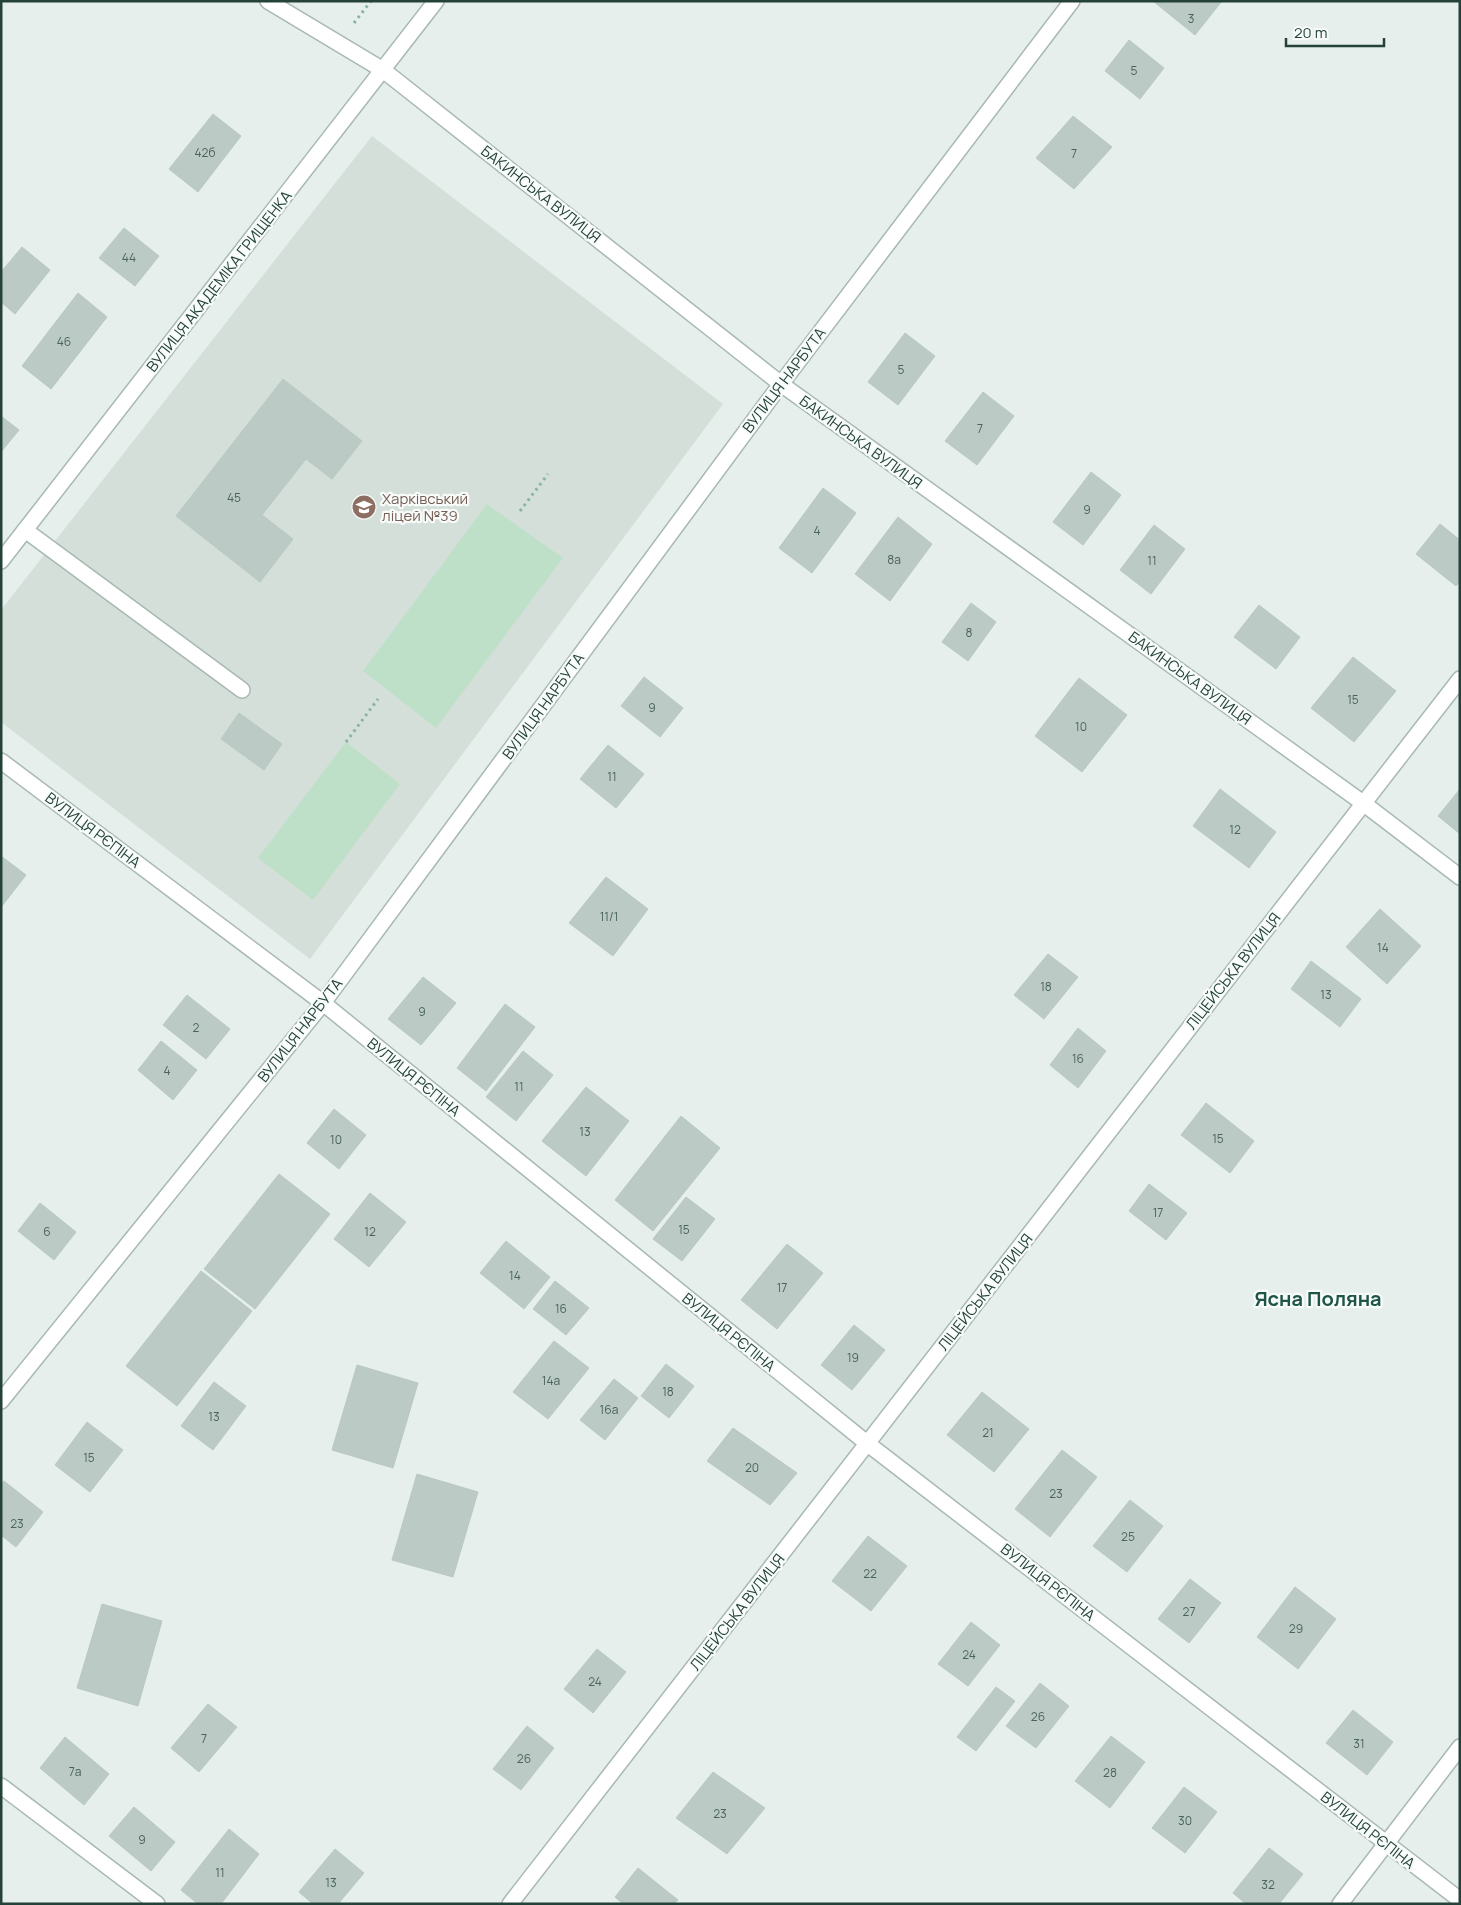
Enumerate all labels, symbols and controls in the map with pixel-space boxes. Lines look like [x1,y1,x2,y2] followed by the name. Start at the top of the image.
[1188,10,1194,27] house number: 3
[1286,15,1384,47] scale bar
[1294,22,1327,43] text: 20 m
[1131,62,1138,79] house number: 5
[477,140,605,248] street label: БАКИНСЬКА ВУЛИЦЯ
[195,144,215,161] house number: 42б
[1071,145,1077,162] house number: 7
[141,186,297,376] street label: ВУЛИЦЯ АКАДЕМІКА ГРИЩЕНКА
[122,249,136,266] house number: 44
[737,323,831,437] street label: ВУЛИЦЯ НАРБУТА
[57,333,71,350] house number: 46
[898,361,905,378] house number: 5
[795,390,927,494] street label: БАКИНСЬКА ВУЛИЦЯ
[977,420,983,437] house number: 7
[382,488,468,526] place label: Харківський ліцей №39
[227,489,241,506] house number: 45
[351,494,377,520] school or university icon: Харківський ліцей №39
[1083,501,1091,518] house number: 9
[813,522,821,539] house number: 4
[887,551,901,568] house number: 8а
[1147,552,1157,569] house number: 11
[966,624,973,641] house number: 8
[1124,626,1256,730] street label: БАКИНСЬКА ВУЛИЦЯ
[497,648,589,763] street label: ВУЛИЦЯ НАРБУТА
[1347,691,1359,708] house number: 15
[648,699,656,716] house number: 9
[1075,718,1087,735] house number: 10
[607,768,617,785] house number: 11
[41,787,145,873] street label: ВУЛИЦЯ РЄПІНА
[1229,821,1241,838] house number: 12
[600,908,618,925] house number: 11/1
[1181,908,1285,1034] street label: ЛІЦЕЙСЬКА ВУЛИЦЯ
[1377,939,1389,956] house number: 14
[253,973,348,1086] street label: ВУЛИЦЯ НАРБУТА
[1040,978,1052,995] house number: 18
[1320,986,1332,1003] house number: 13
[418,1003,426,1020] house number: 9
[193,1019,200,1036] house number: 2
[363,1033,465,1121] street label: ВУЛИЦЯ РЄПІНА
[1072,1050,1084,1067] house number: 16
[163,1062,171,1079] house number: 4
[514,1078,524,1095] house number: 11
[579,1123,591,1140] house number: 13
[1212,1130,1224,1147] house number: 15
[330,1131,342,1148] house number: 10
[1153,1204,1163,1221] house number: 17
[678,1221,690,1238] house number: 15
[43,1223,51,1240] house number: 6
[364,1223,376,1240] house number: 12
[933,1229,1037,1355] street label: ЛІЦЕЙСЬКА ВУЛИЦЯ
[509,1267,521,1284] house number: 14
[777,1279,787,1296] house number: 17
[1254,1285,1382,1312] district label: Ясна Поляна
[678,1288,780,1376] street label: ВУЛИЦЯ РЄПІНА
[555,1300,567,1317] house number: 16
[847,1349,859,1366] house number: 19
[542,1372,560,1389] house number: 14а
[662,1383,674,1400] house number: 18
[600,1401,618,1418] house number: 16а
[208,1408,220,1425] house number: 13
[982,1424,994,1441] house number: 21
[83,1449,95,1466] house number: 15
[745,1459,759,1476] house number: 20
[1049,1485,1063,1502] house number: 23
[10,1515,24,1532] house number: 23
[1121,1528,1135,1545] house number: 25
[996,1538,1100,1626] street label: ВУЛИЦЯ РЄПІНА
[685,1549,789,1675] street label: ЛІЦЕЙСЬКА ВУЛИЦЯ
[863,1565,877,1582] house number: 22
[1183,1603,1195,1620] house number: 27
[1289,1620,1303,1637] house number: 29
[962,1646,976,1663] house number: 24
[588,1673,602,1690] house number: 24
[1031,1708,1045,1725] house number: 26
[201,1730,207,1747] house number: 7
[1353,1735,1365,1752] house number: 31
[517,1750,531,1767] house number: 26
[69,1763,81,1780] house number: 7а
[1103,1764,1117,1781] house number: 28
[1316,1786,1420,1874] street label: ВУЛИЦЯ РЄПІНА
[713,1805,727,1822] house number: 23
[1178,1812,1192,1829] house number: 30
[138,1831,146,1848] house number: 9
[215,1864,225,1881] house number: 11
[325,1874,337,1891] house number: 13
[1261,1876,1275,1893] house number: 32

